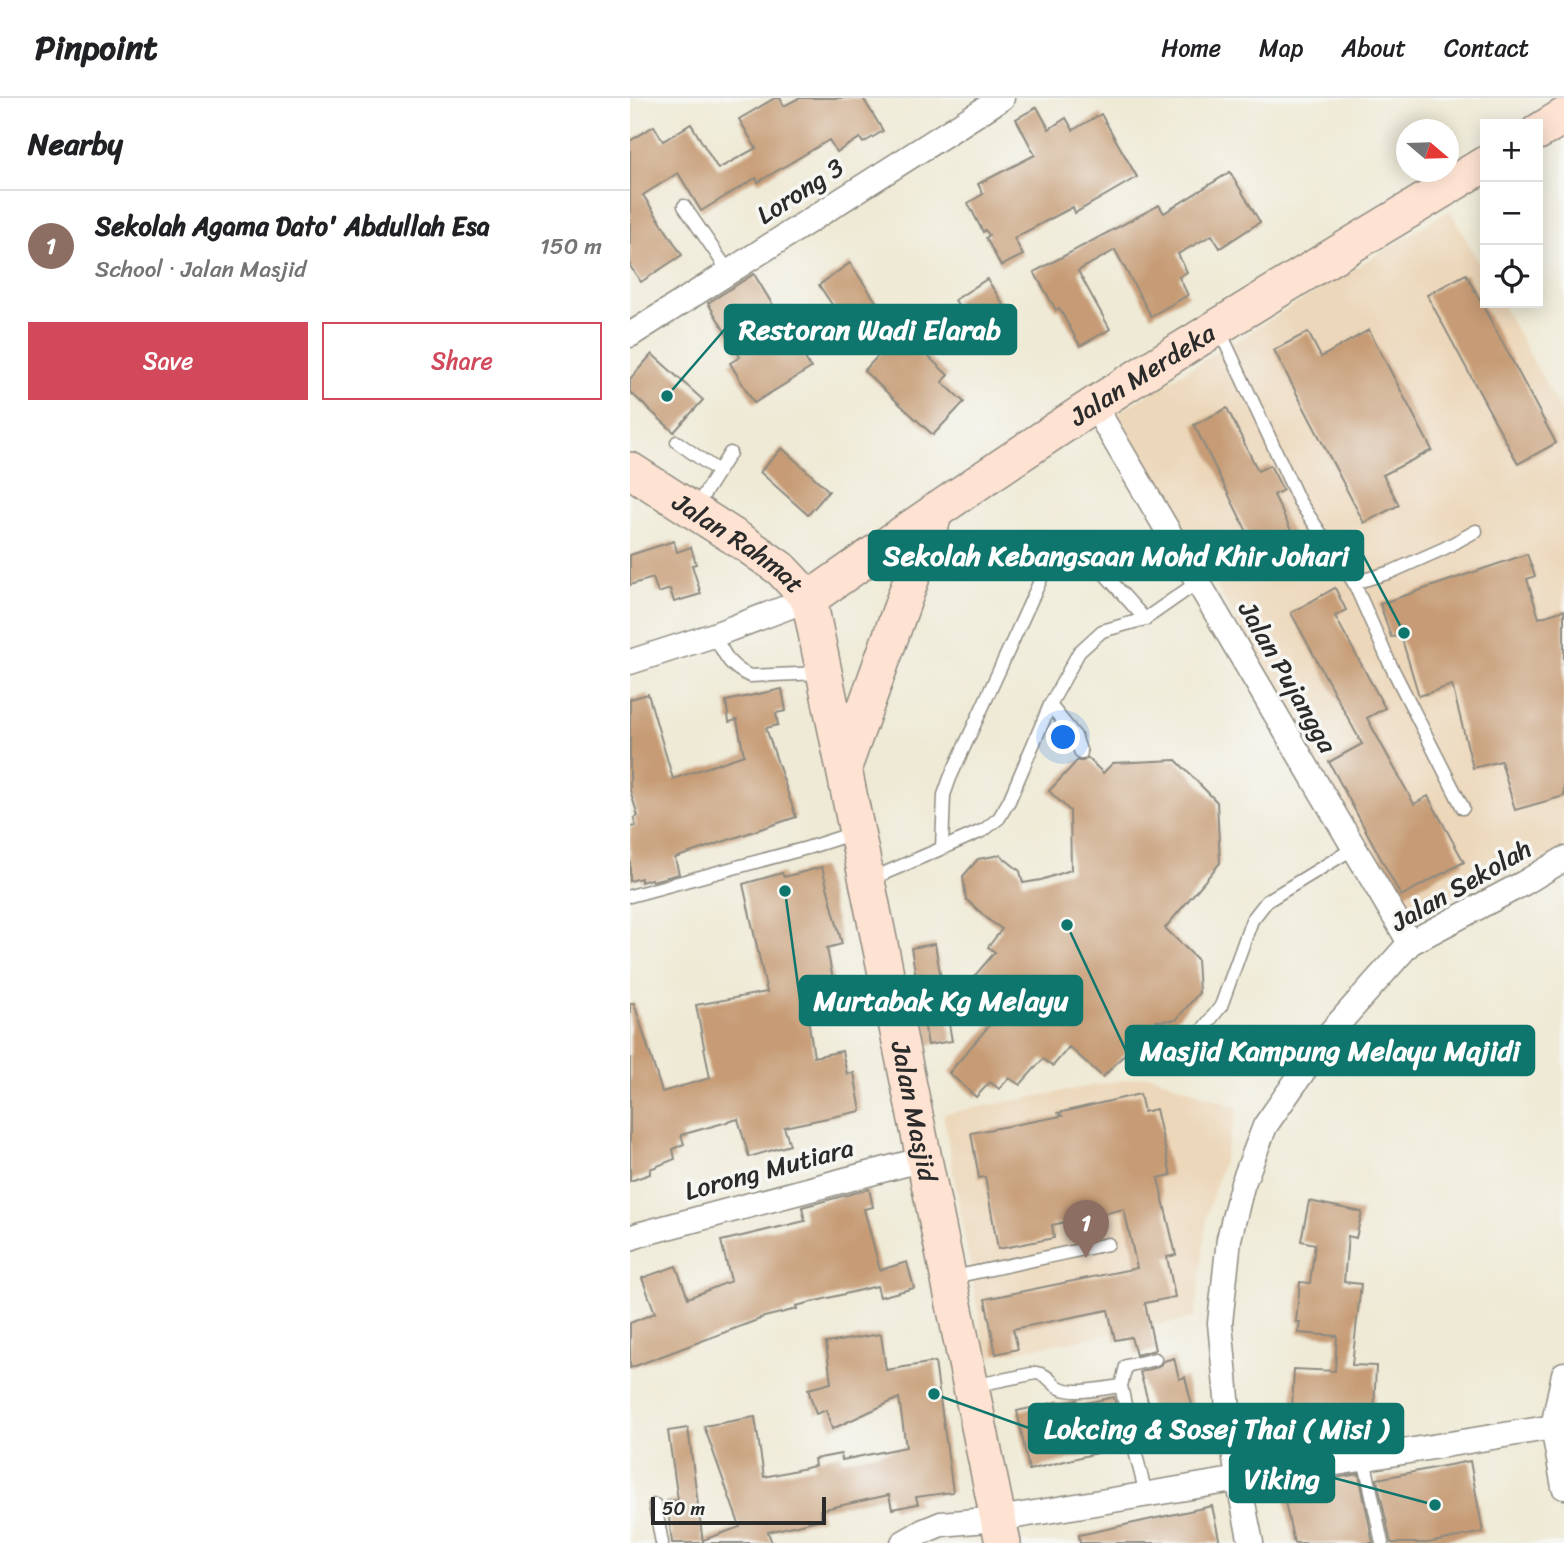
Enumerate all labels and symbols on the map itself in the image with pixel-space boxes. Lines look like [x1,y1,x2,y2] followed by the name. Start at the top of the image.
[1396,119,1459,182] north arrow
[747,145,853,237] street label: Lorong 3
[725,305,1016,354] callout: Restoran Wadi Elarab
[738,305,1001,354] text: Restoran Wadi Elarab
[1059,310,1225,439] street label: Jalan Merdeka
[662,479,816,605] street label: Jalan Rahmat
[869,531,1363,580] callout: Sekolah Kebangsaan Mohd Khir Johari
[882,531,1350,580] text: Sekolah Kebangsaan Mohd Khir Johari
[1225,591,1351,763] street label: Jalan Pujangga
[1046,720,1080,754] your location
[1381,826,1540,945] street label: Jalan Sekolah
[800,976,1082,1025] callout: Murtabak Kg Melayu
[812,976,1070,1025] text: Murtabak Kg Melayu
[1126,1026,1534,1075] callout: Masjid Kampung Melayu Majidi
[1139,1026,1521,1075] text: Masjid Kampung Melayu Majidi
[877,1036,952,1188] street label: Jalan Masjid
[679,1124,859,1214] street label: Lorong Mutiara
[1063,1200,1109,1258] pin: 1
[1029,1404,1403,1453] callout: Lokcing & Sosej Thai ( Misi )
[1044,1404,1390,1453] text: Lokcing & Sosej Thai ( Misi )
[1230,1453,1334,1502] callout: Viking
[1244,1454,1320,1503] text: Viking
[651,1494,826,1526] scale bar

